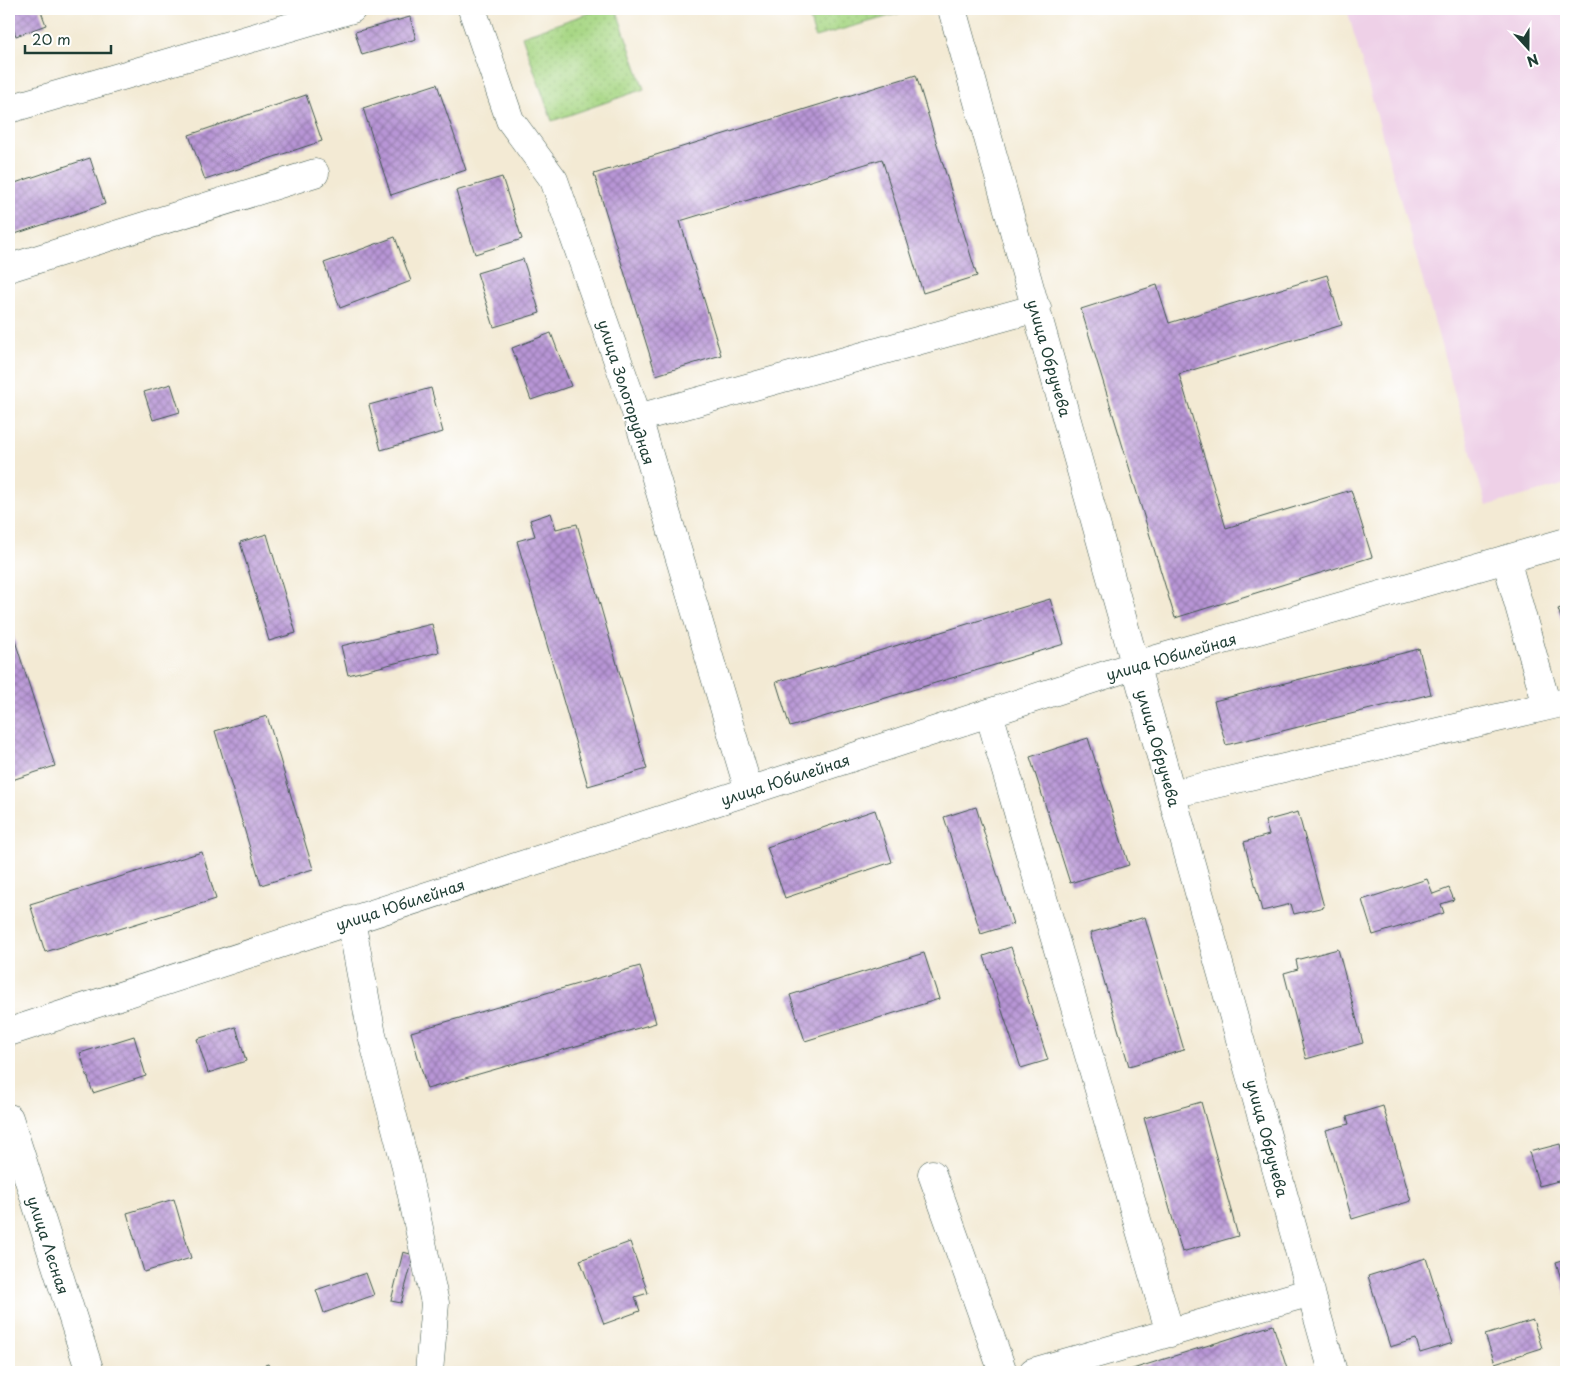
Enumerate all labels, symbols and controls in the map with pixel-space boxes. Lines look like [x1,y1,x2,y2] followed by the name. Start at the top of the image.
[25,22,111,54] scale bar
[1502,22,1552,72] north arrow
[32,27,71,50] text: 20 m
[1524,49,1542,72] text: N
[1022,297,1078,420] street label: улица Обручева
[593,317,661,467] street label: улица Золоторудная
[1103,626,1239,686] street label: улица Юбилейная
[1131,687,1187,810] street label: улица Обручева
[717,747,853,811] street label: улица Юбилейная
[332,872,468,936] street label: улица Юбилейная
[1241,1077,1295,1200] street label: улица Обручева
[22,1193,76,1297] street label: улица Лесная

